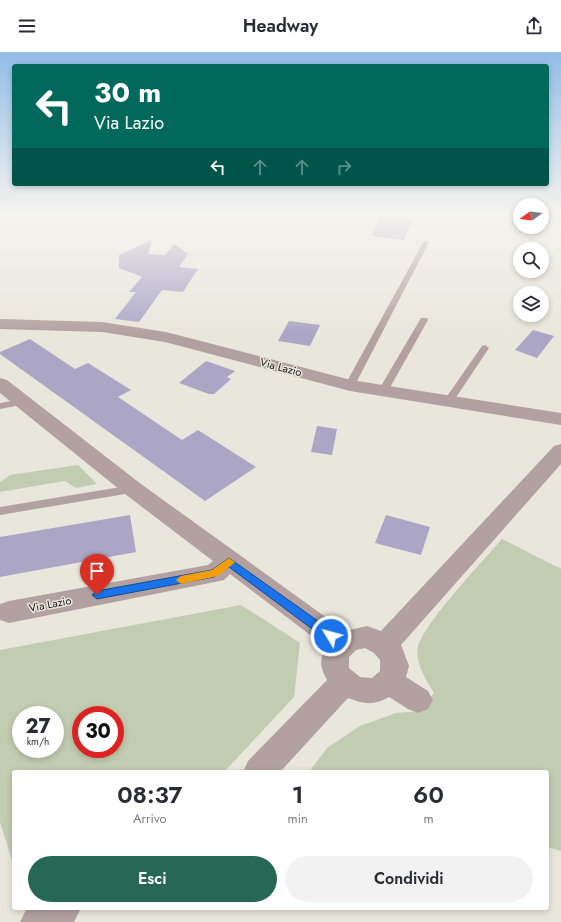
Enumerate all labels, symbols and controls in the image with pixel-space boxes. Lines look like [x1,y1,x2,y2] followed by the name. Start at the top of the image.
[243,13,318,39] text: Headway
[16,15,38,37] icon: menu
[523,15,545,37] icon: share
[94,72,161,113] text: 30 m
[28,80,80,132] icon: left
[94,110,164,136] text: Via Lazio
[207,156,229,178] icon: left
[249,156,271,178] icon: ahead
[291,156,313,178] icon: ahead
[333,156,355,178] icon: right
[513,198,549,234] north arrow
[513,198,549,322] map controls
[513,242,549,278] button: search
[513,286,549,322] button: layers
[258,354,304,380] street label: Via Lazio
[80,554,114,595] pin
[86,560,108,582] icon: arrive
[27,592,73,616] street label: Via Lazio
[310,615,352,657] position arrow
[72,706,124,758] speed limit sign: 30
[25,712,51,741] text: 27
[27,734,49,749] text: km/h
[117,777,182,812] text: 08:37
[292,777,304,812] text: 1
[413,777,444,812] text: 60
[133,809,167,828] text: Arrivo
[288,809,308,828] text: min
[423,809,434,828] text: m
[28,856,277,902] button: Esci
[285,856,533,902] button: Condividi

